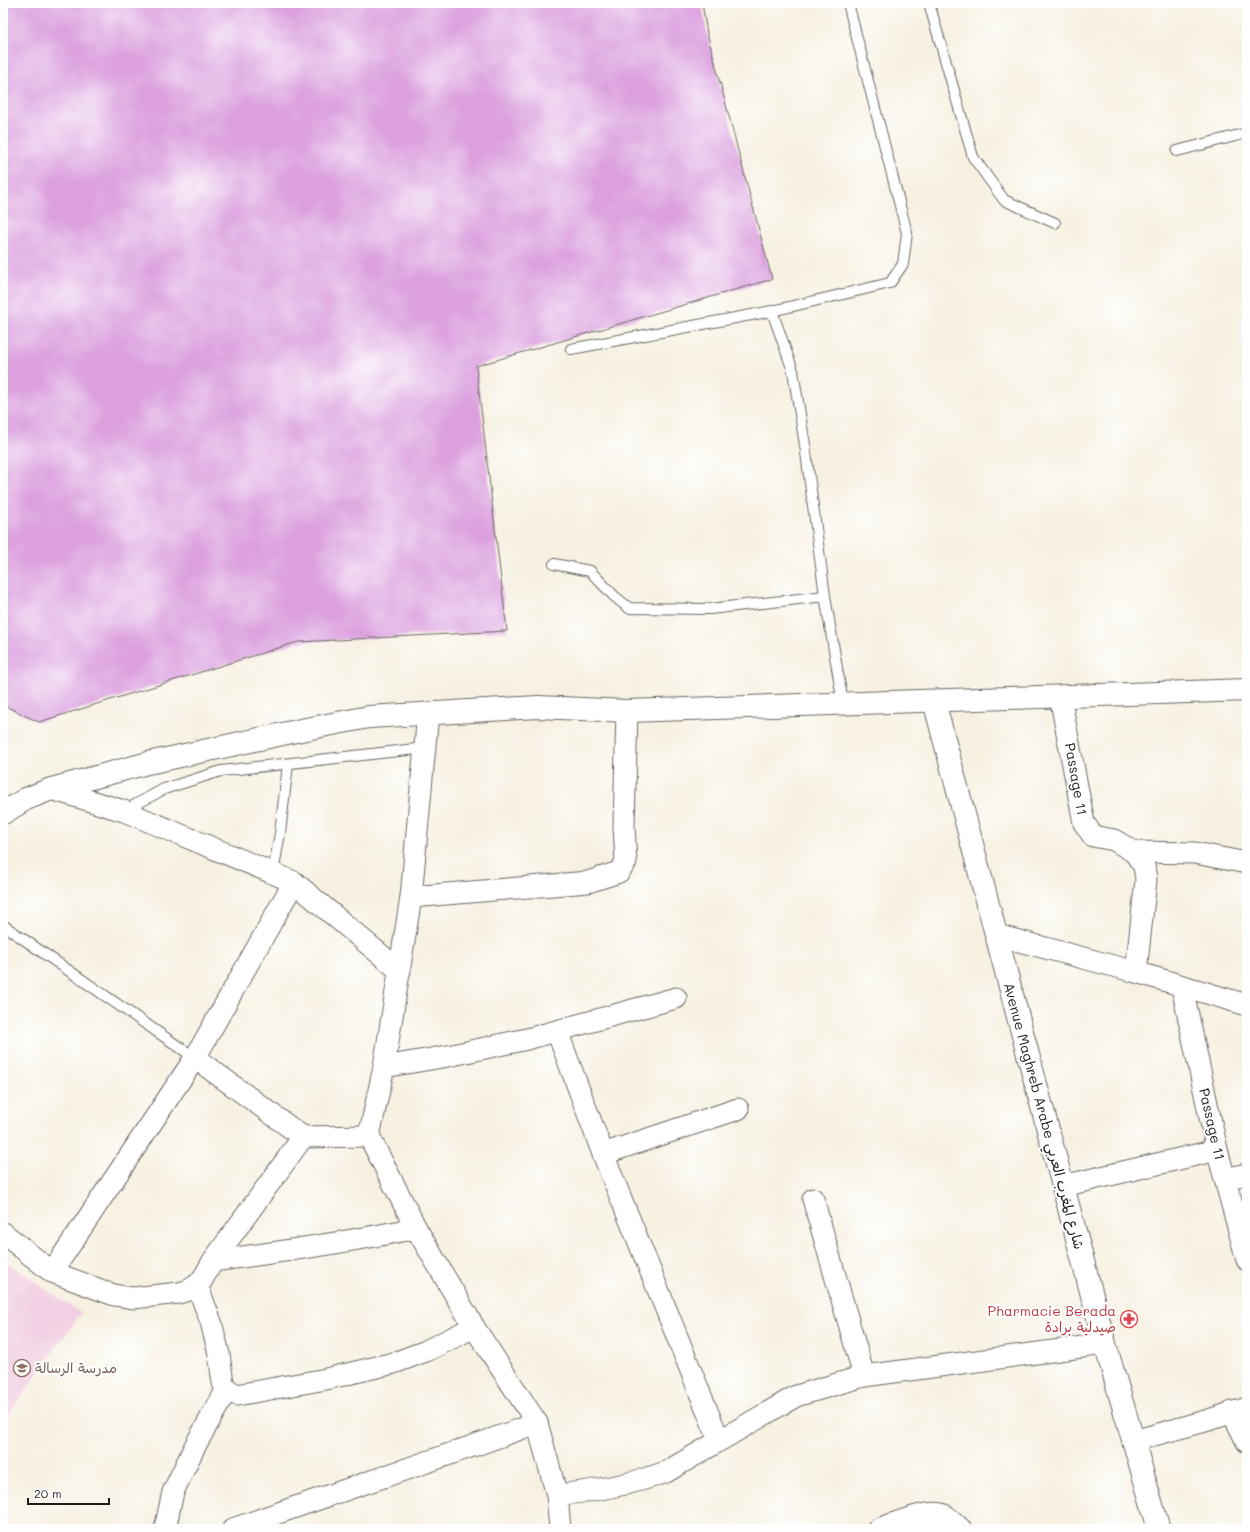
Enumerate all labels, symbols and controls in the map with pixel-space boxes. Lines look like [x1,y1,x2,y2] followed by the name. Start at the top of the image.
[1061,741,1092,817] street label: Passage 11
[996,980,1089,1252] street label: Avenue Maghreb Arabe شارع المغرب العربي
[1195,1086,1230,1162] street label: Passage 11
[988,1301,1116,1336] place label: Pharmacie Berada صيدلية برادة
[1119,1309,1139,1329] pharmacy icon: Pharmacie Berada صيدلية برادة
[12,1358,32,1378] school or university icon: مدرسة الرسالة
[35,1358,117,1377] place label: مدرسة الرسالة
[28,1480,109,1506] scale bar
[34,1485,62,1501] text: 20 m

